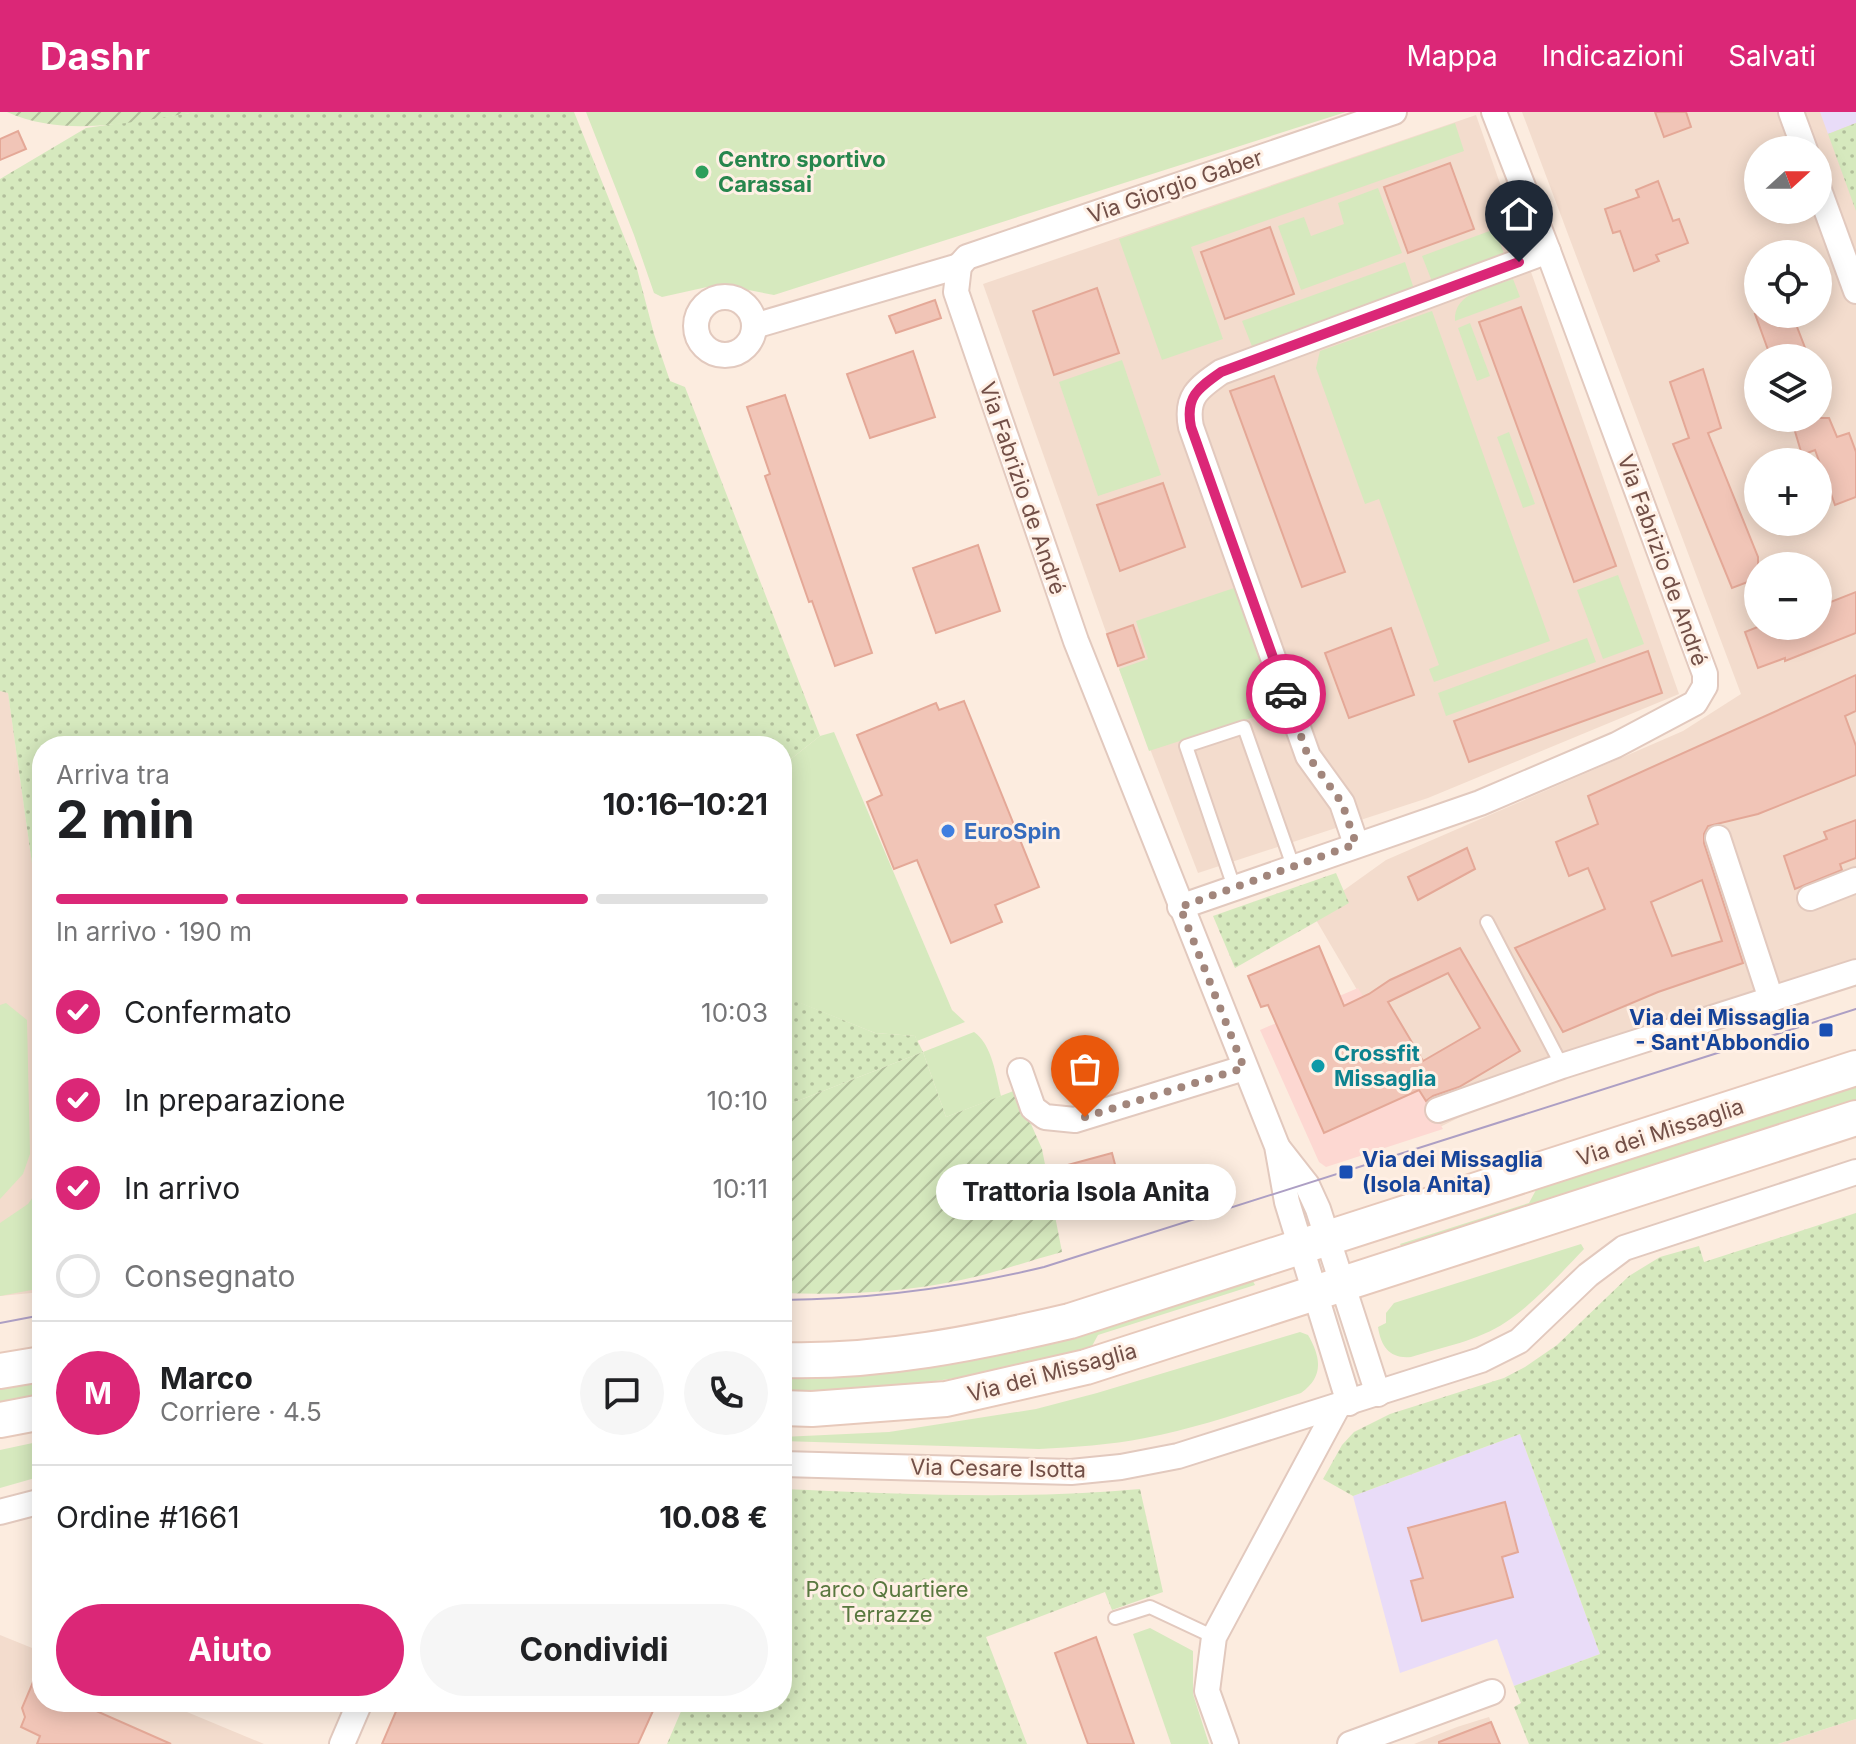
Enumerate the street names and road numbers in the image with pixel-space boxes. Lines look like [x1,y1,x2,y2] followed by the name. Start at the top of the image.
[1084,144,1266,228] street label: Via Giorgio Gaber
[974,378,1072,598] street label: Via Fabrizio de André
[1613,451,1713,669] street label: Via Fabrizio de André
[1573,1093,1747,1171] street label: Via dei Missaglia
[965,1337,1139,1407] street label: Via dei Missaglia
[910,1453,1086,1483] street label: Via Cesare Isotta

